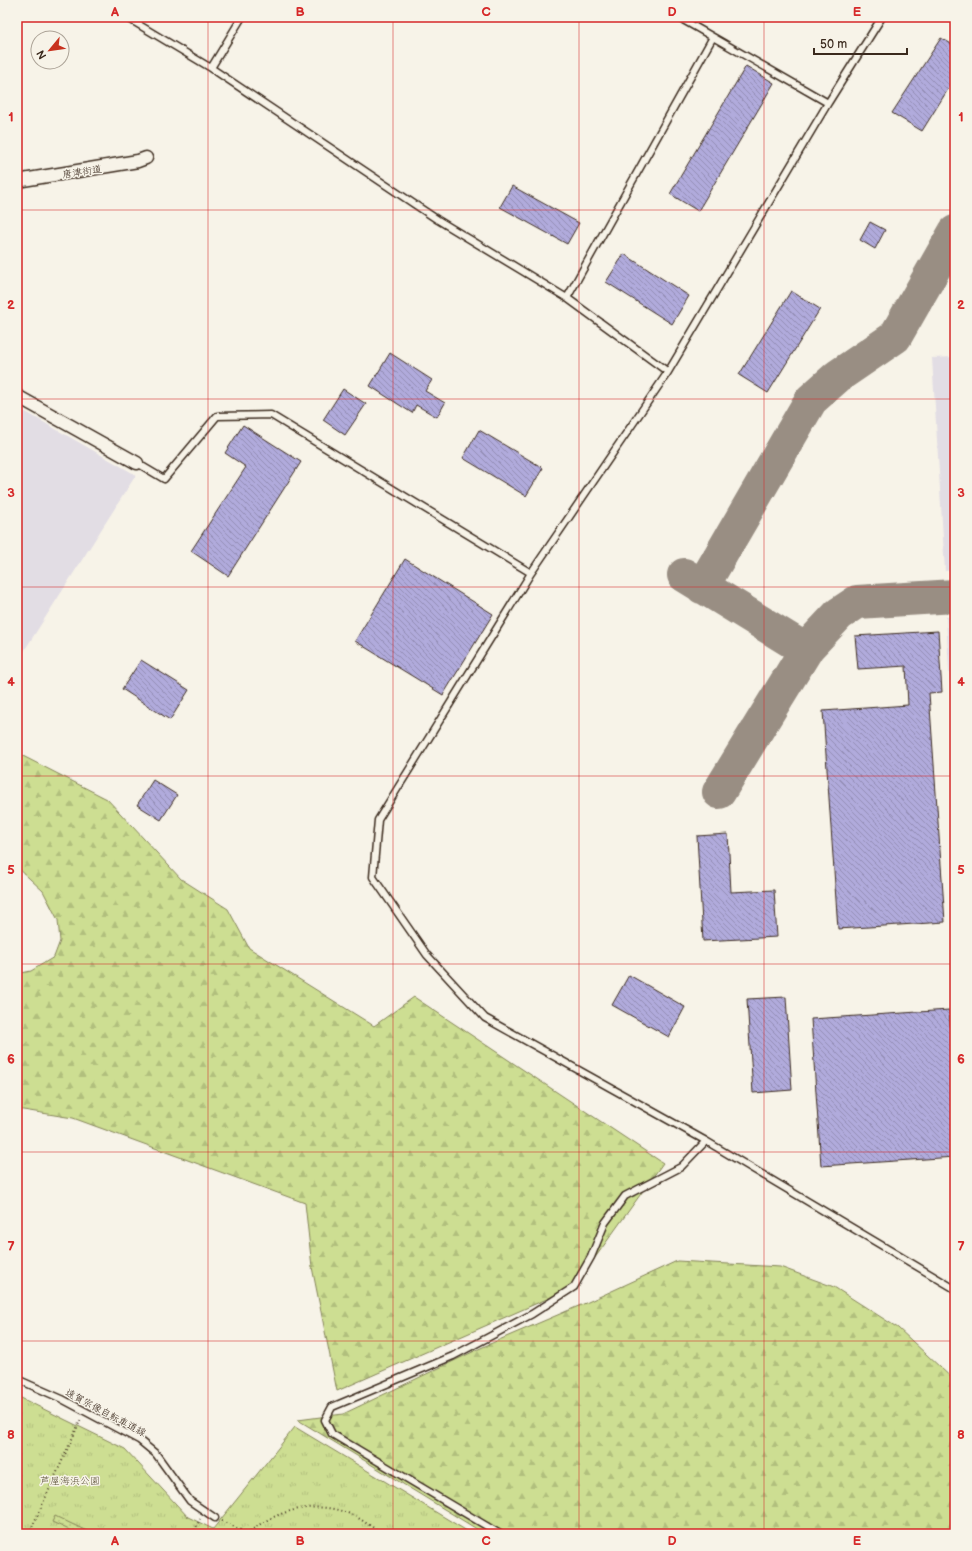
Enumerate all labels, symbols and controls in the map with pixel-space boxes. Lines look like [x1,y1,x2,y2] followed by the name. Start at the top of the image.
[110,4,119,20] text: A
[295,4,305,20] text: B
[481,4,491,20] text: C
[667,4,677,20] text: D
[853,4,862,20] text: E
[30,30,70,70] north arrow
[814,30,907,56] scale bar
[820,37,847,52] text: 50 m
[34,48,49,61] text: N
[8,109,14,125] text: 1
[958,109,964,125] text: 1
[61,163,103,181] street label: 唐津街道
[7,297,15,313] text: 2
[957,297,965,313] text: 2
[7,485,15,501] text: 3
[957,485,965,501] text: 3
[7,674,15,690] text: 4
[957,674,965,690] text: 4
[7,862,15,878] text: 5
[957,862,965,878] text: 5
[7,1051,15,1067] text: 6
[957,1051,965,1067] text: 6
[7,1239,15,1255] text: 7
[957,1239,965,1255] text: 7
[63,1386,148,1439] street label: 遠賀宗像自転車道線
[7,1427,15,1443] text: 8
[957,1427,965,1443] text: 8
[40,1475,100,1487] park label: 芦屋海浜公園
[110,1533,119,1549] text: A
[295,1533,305,1549] text: B
[481,1533,491,1549] text: C
[667,1533,677,1549] text: D
[853,1533,862,1549] text: E

